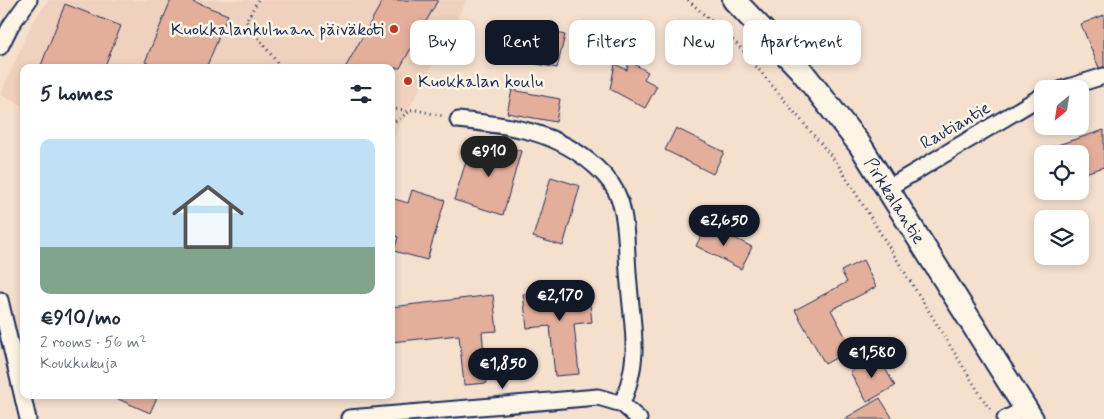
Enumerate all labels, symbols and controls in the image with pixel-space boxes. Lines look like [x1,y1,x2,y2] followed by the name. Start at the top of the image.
[171,18,384,42] place label: Kuokkalankulman päiväkoti
[410,20,475,65] chip: Buy
[485,20,559,65] chip: Rent
[569,20,655,65] chip: Filters
[665,20,733,65] chip: New
[743,20,861,65] chip: Apartment
[388,23,400,35] marker: Kuokkalankulman päiväkoti
[418,70,543,94] place label: Kuokkalan koulu
[402,75,414,87] marker: Kuokkalan koulu
[40,80,113,108] text: 5 homes
[347,80,375,108] icon: filters
[1034,80,1089,135] north arrow
[1034,80,1089,265] map controls
[916,96,995,156] street label: Rautiantie
[459,136,519,178] pin: €910
[472,141,506,162] text: €910
[1034,145,1089,200] button: locate
[858,153,930,249] street label: Pirkkalantie
[163,172,253,262] icon: home
[683,204,765,247] pin: €2,650
[700,210,748,231] text: €2,650
[1034,210,1089,265] button: layers
[519,280,601,322] pin: €2,170
[537,285,583,306] text: €2,170
[40,304,121,332] text: €910/mo
[40,332,147,353] text: 2 rooms · 56 m²
[831,336,913,379] pin: €1,580
[848,342,896,363] text: €1,580
[462,348,544,390] pin: €1,850
[40,353,118,374] text: Koukkukuja
[479,353,527,374] text: €1,850

